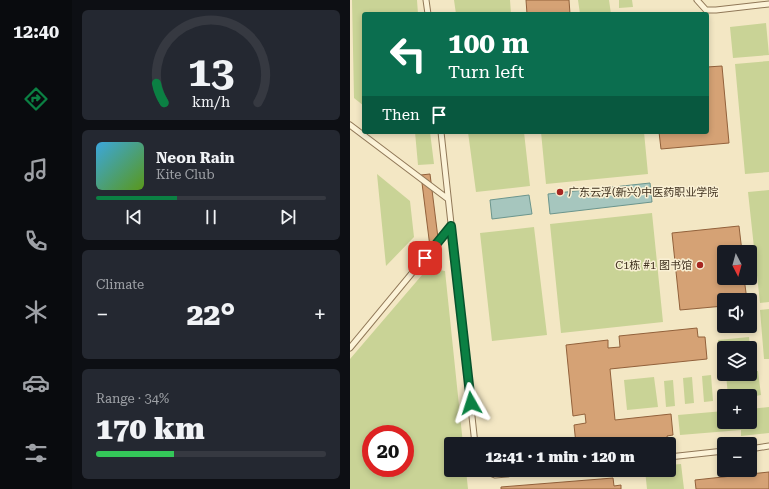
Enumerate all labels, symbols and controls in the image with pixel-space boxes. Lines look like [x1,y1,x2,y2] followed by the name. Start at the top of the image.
[13,21,59,42] text: 12:40
[448,27,529,60] text: 100 m
[382,28,434,80] icon: left
[188,47,234,96] text: 13
[448,61,524,82] text: Turn left
[22,85,50,113] icon: directions
[192,93,230,109] text: km/h
[428,104,450,126] icon: arrive
[382,106,420,124] text: Then
[156,149,235,167] text: Neon Rain
[22,156,50,184] icon: music
[156,167,215,182] text: Kite Club
[568,186,718,199] place label: 广东云浮(新兴)中医药职业学院
[555,187,565,197] marker: 广东云浮(新兴)中医药职业学院
[123,206,145,228] icon: previous
[200,206,222,228] icon: pause
[277,206,299,228] icon: next
[22,227,50,255] icon: phone
[408,241,442,275] pin
[717,245,757,285] north arrow
[717,245,757,477] map controls
[414,247,436,269] icon: arrive
[615,259,692,272] place label: C1栋 #1 图书馆
[695,260,705,270] marker: C1栋 #1 图书馆
[96,277,144,292] text: Climate
[717,293,757,333] button: sound
[187,297,235,332] text: 22°
[22,298,50,326] icon: climate
[96,302,108,327] text: −
[314,302,326,327] text: +
[717,341,757,381] button: layers
[22,369,50,397] icon: car
[450,382,492,424] position arrow
[717,389,757,429] button: +
[96,391,169,406] text: Range · 34%
[96,411,205,446] text: 170 km
[362,425,414,477] speed limit sign: 20
[717,437,757,477] button: −
[22,439,50,467] icon: filters
[485,448,635,466] text: 12:41 · 1 min · 120 m

